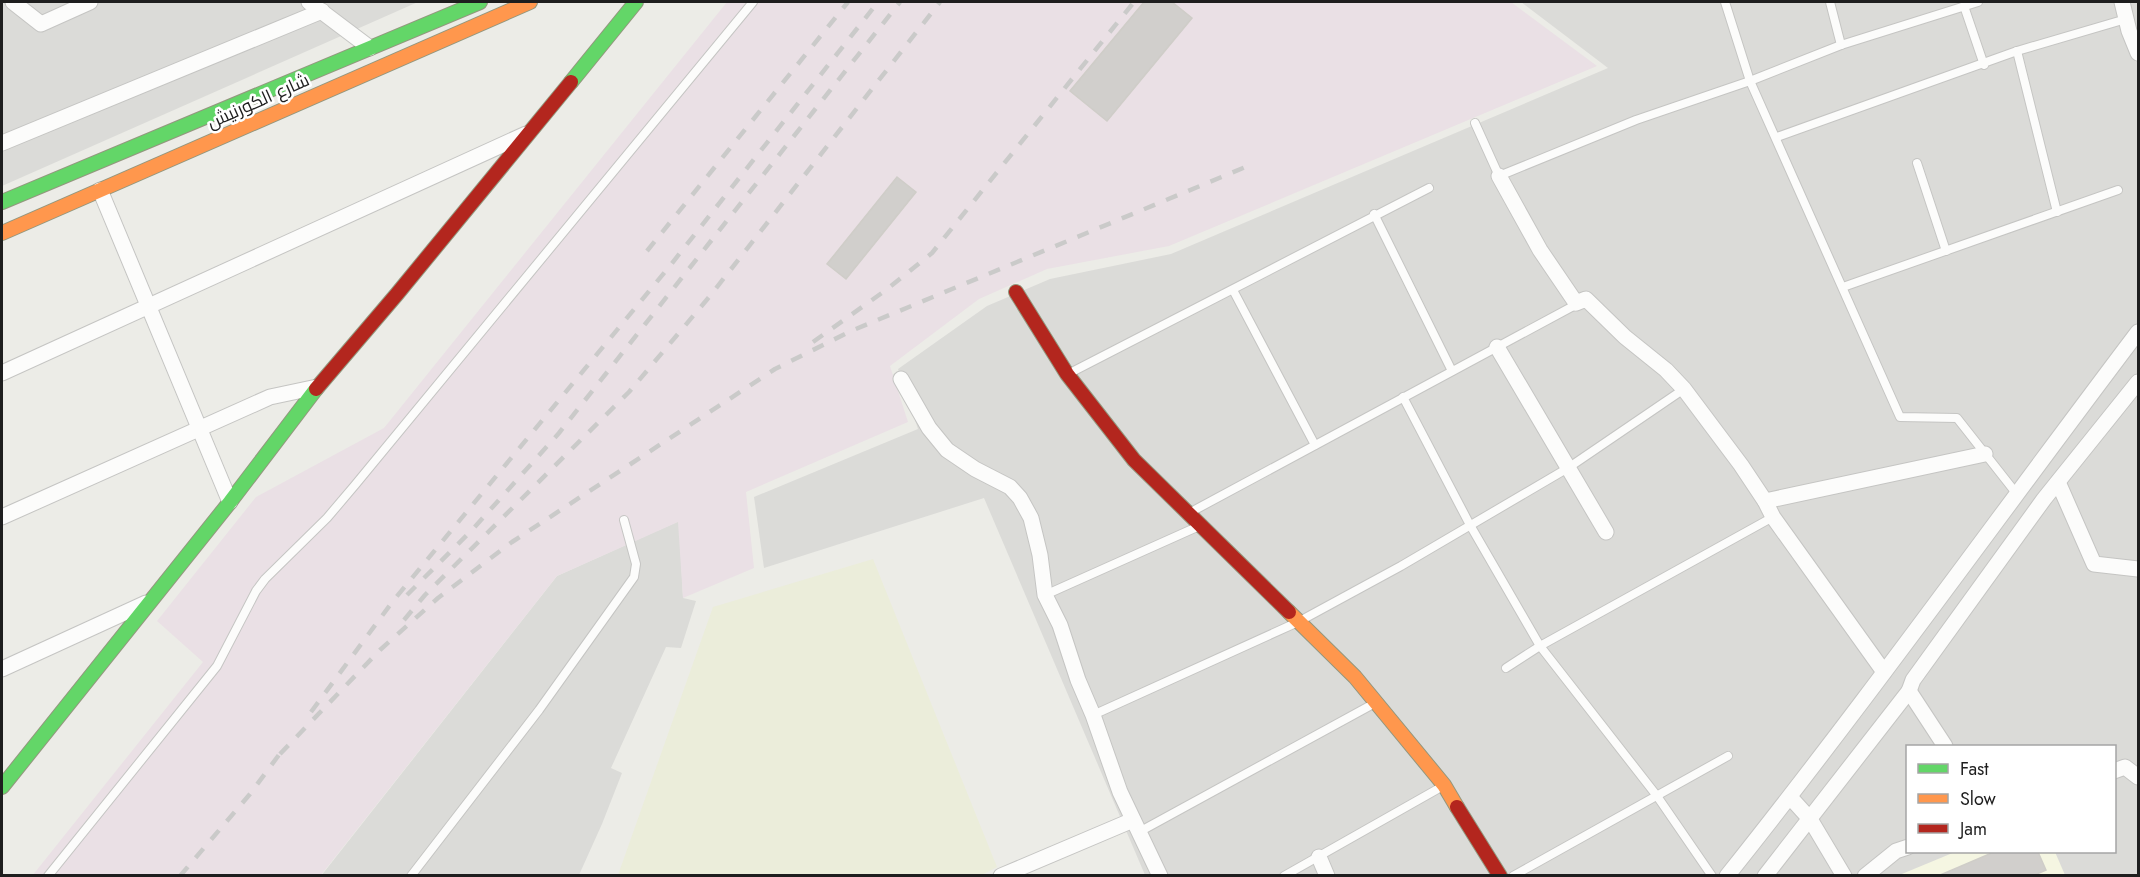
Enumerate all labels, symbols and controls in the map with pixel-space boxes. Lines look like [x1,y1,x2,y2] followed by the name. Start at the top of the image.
[203,67,313,135] street label: شارع الكورنيش
[1906,745,2116,853] legend
[1960,756,1989,782] text: Fast
[1960,786,1997,812] text: Slow
[1958,816,1987,842] text: Jam

